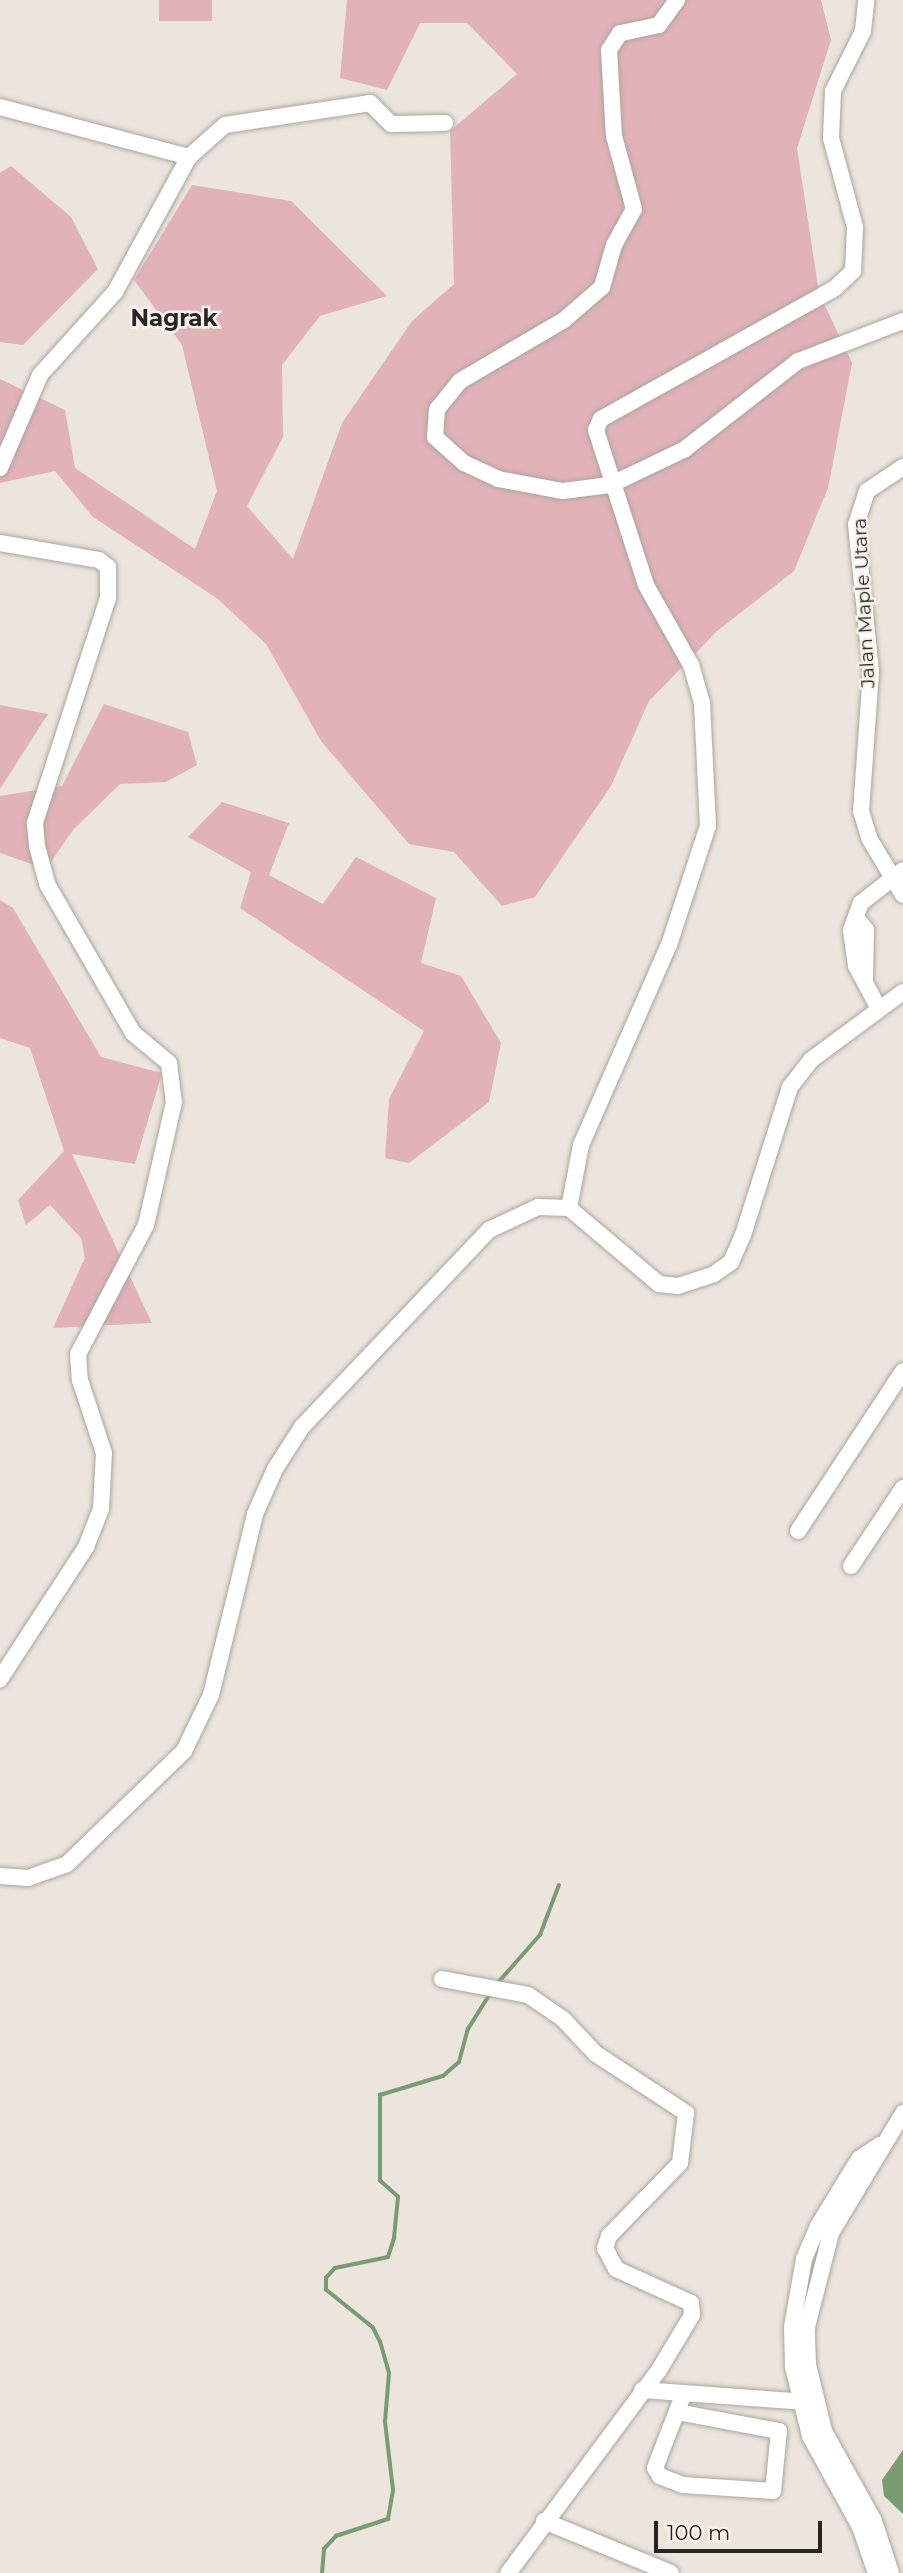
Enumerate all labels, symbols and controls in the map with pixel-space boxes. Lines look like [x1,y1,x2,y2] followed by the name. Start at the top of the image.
[130,304,218,332] district label: Nagrak
[848,517,880,689] street label: Jalan Maple Utara
[658,2506,826,2550] scale bar
[667,2520,730,2545] text: 100 m

